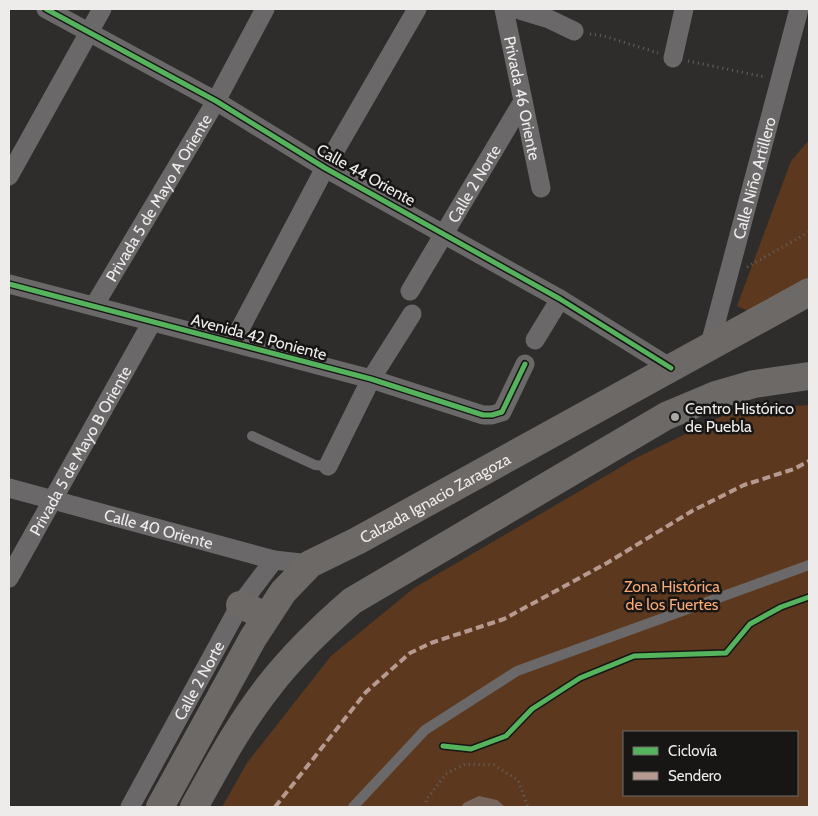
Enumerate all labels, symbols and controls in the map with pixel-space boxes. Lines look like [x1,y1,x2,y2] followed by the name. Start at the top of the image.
[500,34,545,162] street label: Privada 46 Oriente
[101,111,216,285] street label: Privada 5 de Mayo A Oriente
[729,114,780,241] street label: Calle Niño Artillero
[313,140,419,210] street label: Calle 44 Oriente
[443,141,504,226] street label: Calle 2 Norte
[189,310,329,364] street label: Avenida 42 Poniente
[25,362,135,539] street label: Privada 5 de Mayo B Oriente
[685,399,794,436] place label: Centro Histórico de Puebla
[669,411,681,423] marker: Centro Histórico de Puebla
[356,449,514,547] street label: Calzada Ignacio Zaragoza
[102,505,215,553] street label: Calle 40 Oriente
[624,577,720,614] park label: Zona Histórica de los Fuertes
[170,638,228,723] street label: Calle 2 Norte
[623,731,798,796] legend
[668,742,718,760] text: Ciclovía
[668,767,722,785] text: Sendero

